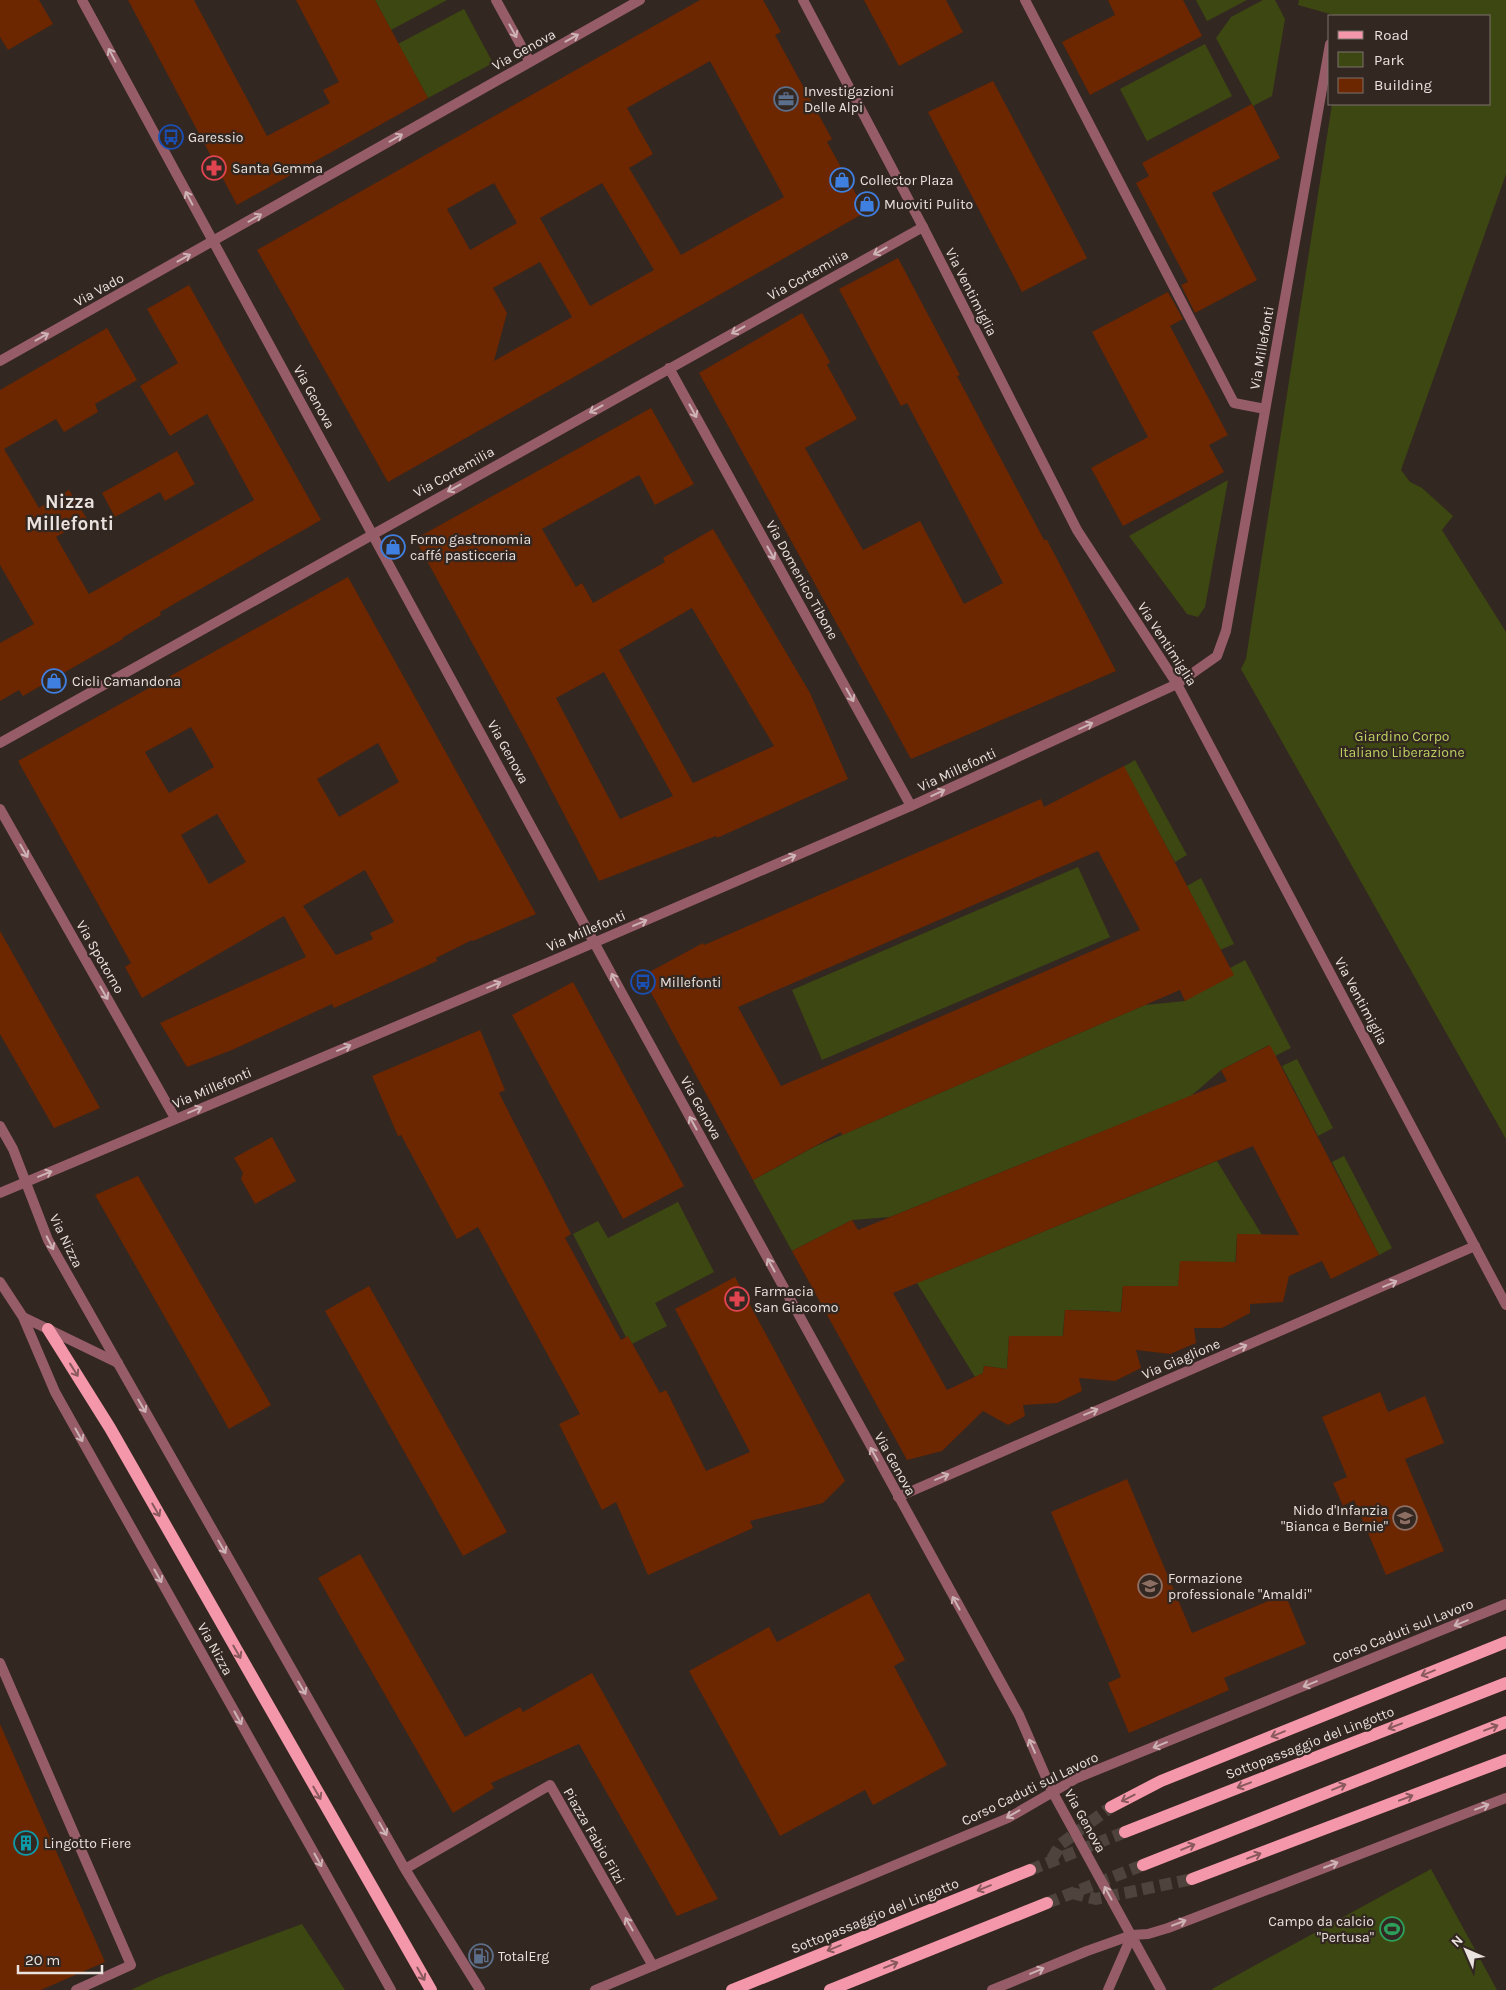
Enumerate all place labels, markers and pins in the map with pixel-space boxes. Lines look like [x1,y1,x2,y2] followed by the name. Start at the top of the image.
[804,83,894,116] place label: Investigazioni Delle Alpi
[773,86,799,112] office icon: Investigazioni Delle Alpi
[158,124,184,150] bus stop icon: Garessio
[188,129,244,146] place label: Garessio
[201,155,227,181] pharmacy icon: Santa Gemma
[232,160,323,177] place label: Santa Gemma
[829,167,855,193] shop icon: Collector Plaza
[860,172,954,189] place label: Collector Plaza
[854,191,880,217] shop icon: Muoviti Pulito
[884,196,973,213] place label: Muoviti Pulito
[410,531,531,564] place label: Forno gastronomia caffé pasticceria
[380,534,406,560] shop icon: Forno gastronomia caffé pasticceria
[41,668,67,694] shop icon: Cicli Camandona
[72,673,181,690] place label: Cicli Camandona
[630,969,656,995] bus stop icon: Millefonti
[660,974,721,991] place label: Millefonti
[754,1283,838,1316] place label: Farmacia San Giacomo
[724,1286,750,1312] pharmacy icon: Farmacia San Giacomo
[1281,1502,1388,1535] place label: Nido d'Infanzia "Bianca e Bernie"
[1392,1505,1418,1531] school or university icon: Nido d'Infanzia "Bianca e Bernie"
[1168,1570,1312,1603] place label: Formazione professionale "Amaldi"
[1137,1573,1163,1599] school or university icon: Formazione professionale "Amaldi"
[13,1830,39,1856] building icon: Lingotto Fiere
[44,1835,131,1852] place label: Lingotto Fiere
[1268,1913,1374,1946] place label: Campo da calcio "Pertusa"
[1379,1916,1405,1942] sports icon: Campo da calcio "Pertusa"
[468,1943,494,1969] fuel station icon: TotalErg
[498,1948,549,1965] place label: TotalErg

